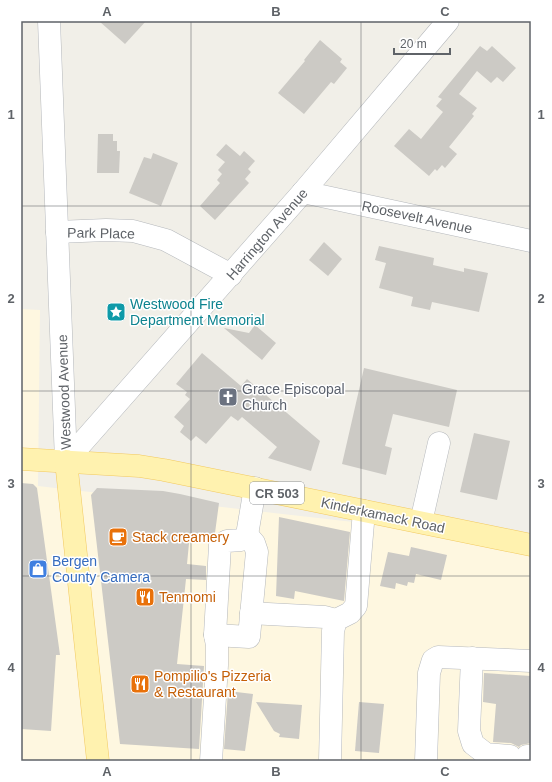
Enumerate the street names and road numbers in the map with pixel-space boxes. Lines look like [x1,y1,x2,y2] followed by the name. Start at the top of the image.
[223,185,311,283] street label: Harrington Avenue
[360,197,474,237] street label: Roosevelt Avenue
[67,224,135,242] street label: Park Place
[54,334,74,450] street label: Westwood Avenue
[250,482,304,504] road number: CR 503
[320,494,446,536] street label: Kinderkamack Road

